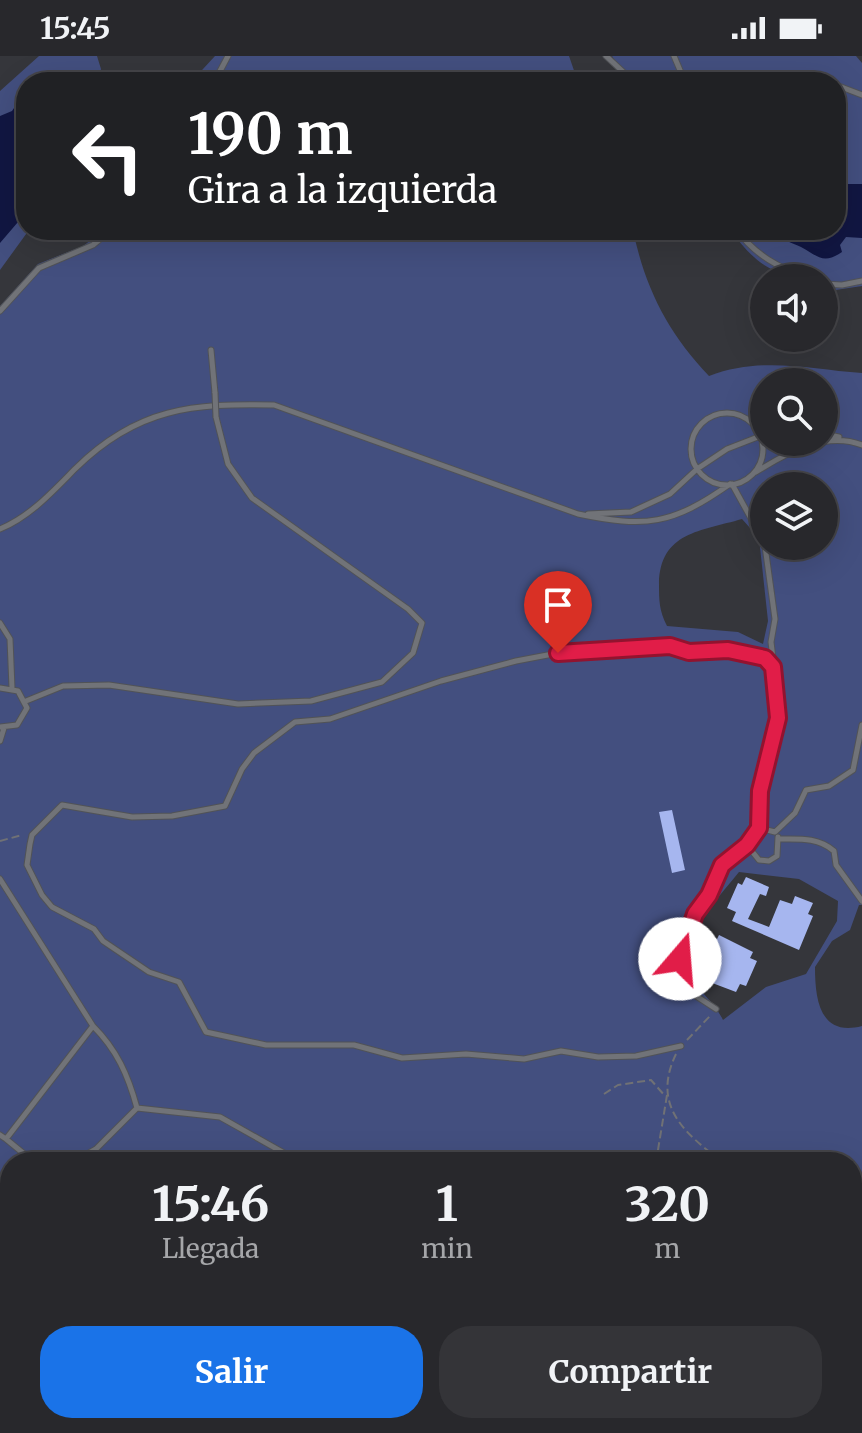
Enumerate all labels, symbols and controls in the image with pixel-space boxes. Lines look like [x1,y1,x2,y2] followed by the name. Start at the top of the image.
[40,9,111,47] text: 15:45
[188,99,353,169] text: 190 m
[56,104,160,208] icon: left
[188,168,497,213] text: Gira a la izquierda
[750,264,838,560] map controls
[750,264,838,352] button: sound
[750,368,838,456] button: search
[750,472,838,560] button: layers
[524,571,592,653] pin
[536,583,580,627] icon: arrive
[638,917,722,1001] position arrow
[152,1174,269,1234] text: 15:46
[436,1174,458,1234] text: 1
[625,1174,710,1234] text: 320
[162,1232,259,1265] text: Llegada
[421,1232,473,1265] text: min
[654,1232,680,1265] text: m
[40,1326,423,1418] button: Salir
[439,1326,822,1418] button: Compartir

